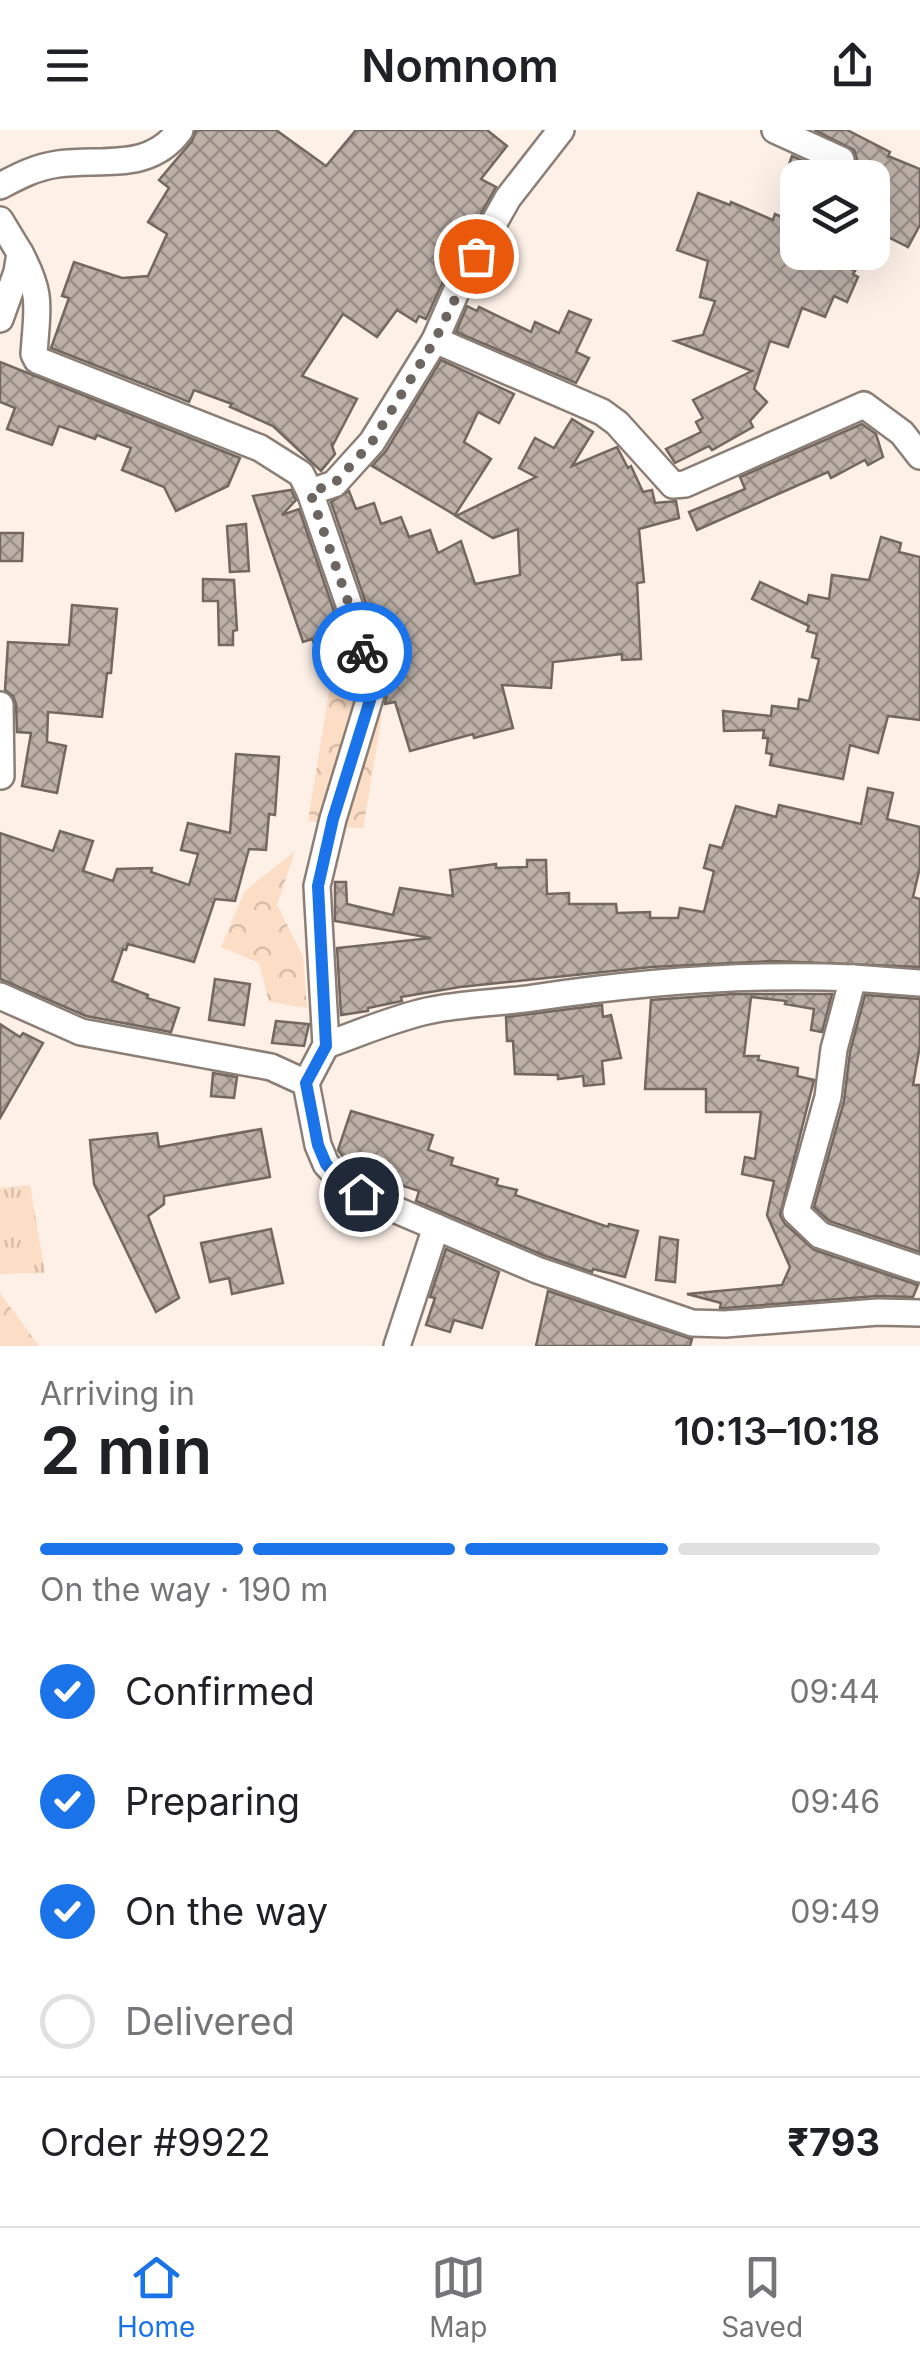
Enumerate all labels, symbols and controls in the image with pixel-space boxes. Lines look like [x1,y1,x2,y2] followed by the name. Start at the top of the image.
[40,38,95,93] icon: menu
[361,38,559,93] text: Nomnom
[825,38,880,93] icon: share
[780,160,890,270] map controls
[780,160,890,270] button: layers
[434,214,519,299] pin
[449,229,504,284] icon: bag
[312,602,412,702] courier
[335,625,390,680] icon: bike
[319,1152,404,1237] pin
[334,1167,389,1222] icon: home
[40,1374,195,1413] text: Arriving in
[674,1408,880,1454] text: 10:13–10:18
[40,1411,212,1490] text: 2 min
[40,1570,328,1609] text: On the way · 190 m
[40,1664,95,1719] icon: check
[125,1668,315,1714] text: Confirmed
[789,1672,880,1711] text: 09:44
[40,1774,95,1829] icon: check
[125,1778,300,1824] text: Preparing
[790,1782,880,1821] text: 09:46
[40,1884,95,1939] icon: check
[125,1888,328,1934] text: On the way
[790,1892,880,1931] text: 09:49
[125,1998,295,2044] text: Delivered
[40,2119,271,2165] text: Order #9922
[787,2119,880,2165] text: ₹793
[117,2250,195,2344] tab: Home
[429,2250,487,2344] tab: Map
[721,2250,803,2344] tab: Saved

